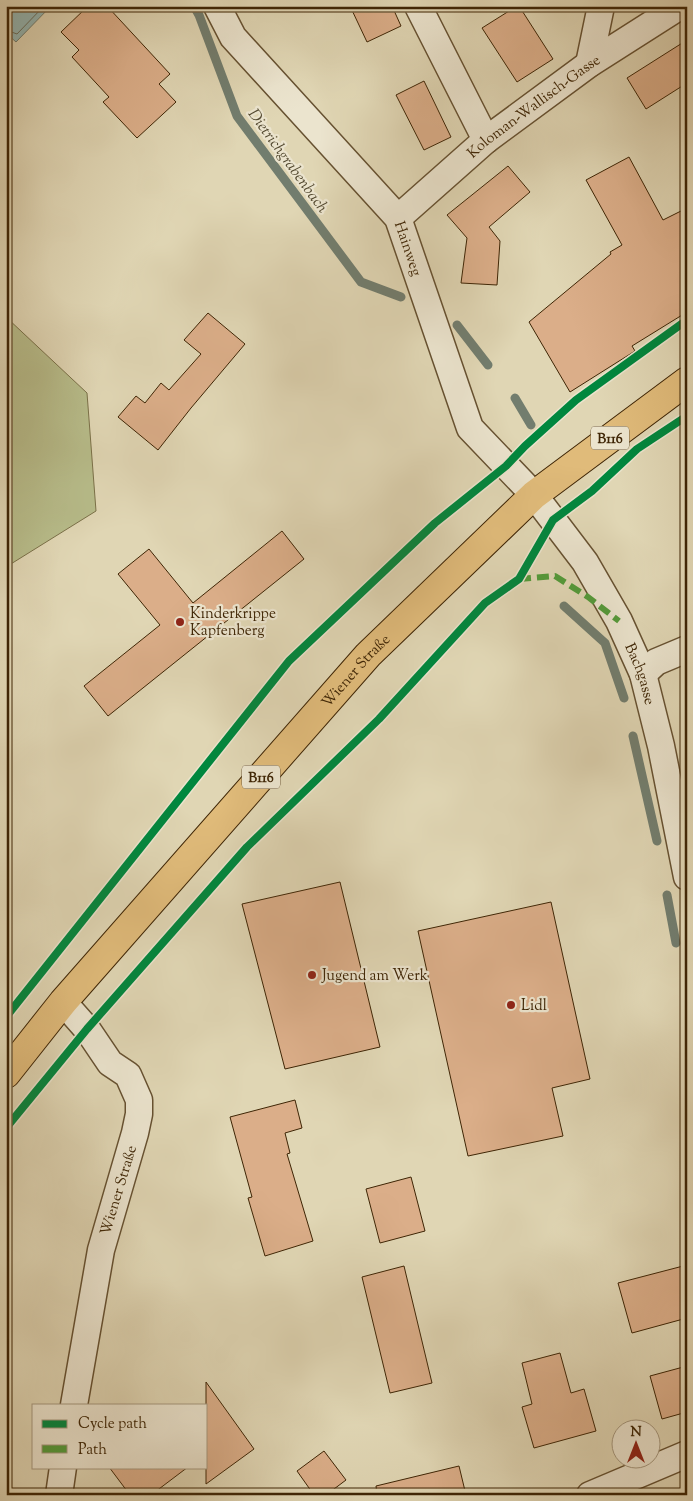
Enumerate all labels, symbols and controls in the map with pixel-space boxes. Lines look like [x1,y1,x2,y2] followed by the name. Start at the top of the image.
[463,50,605,164] street label: Koloman-Wallisch-Gasse
[241,105,333,219] water label: Dietrichgrabenbach
[388,219,426,279] street label: Hainweg
[591,426,629,449] road number: B116
[190,604,276,642] place label: Kinderkrippe Kapfenberg
[174,616,186,628] marker: Kinderkrippe Kapfenberg
[317,630,396,713] street label: Wiener Straße
[618,640,659,707] street label: Bachgasse
[242,766,280,789] road number: B116
[321,966,428,987] place label: Jugend am Werk
[306,969,318,981] marker: Jugend am Werk
[521,996,547,1017] place label: Lidl
[505,999,517,1011] marker: Lidl
[96,1143,143,1238] street label: Wiener Straße
[32,1404,208,1468] legend
[78,1414,147,1435] text: Cycle path
[610,1418,660,1468] north arrow
[630,1423,642,1443] text: N
[78,1440,107,1461] text: Path

